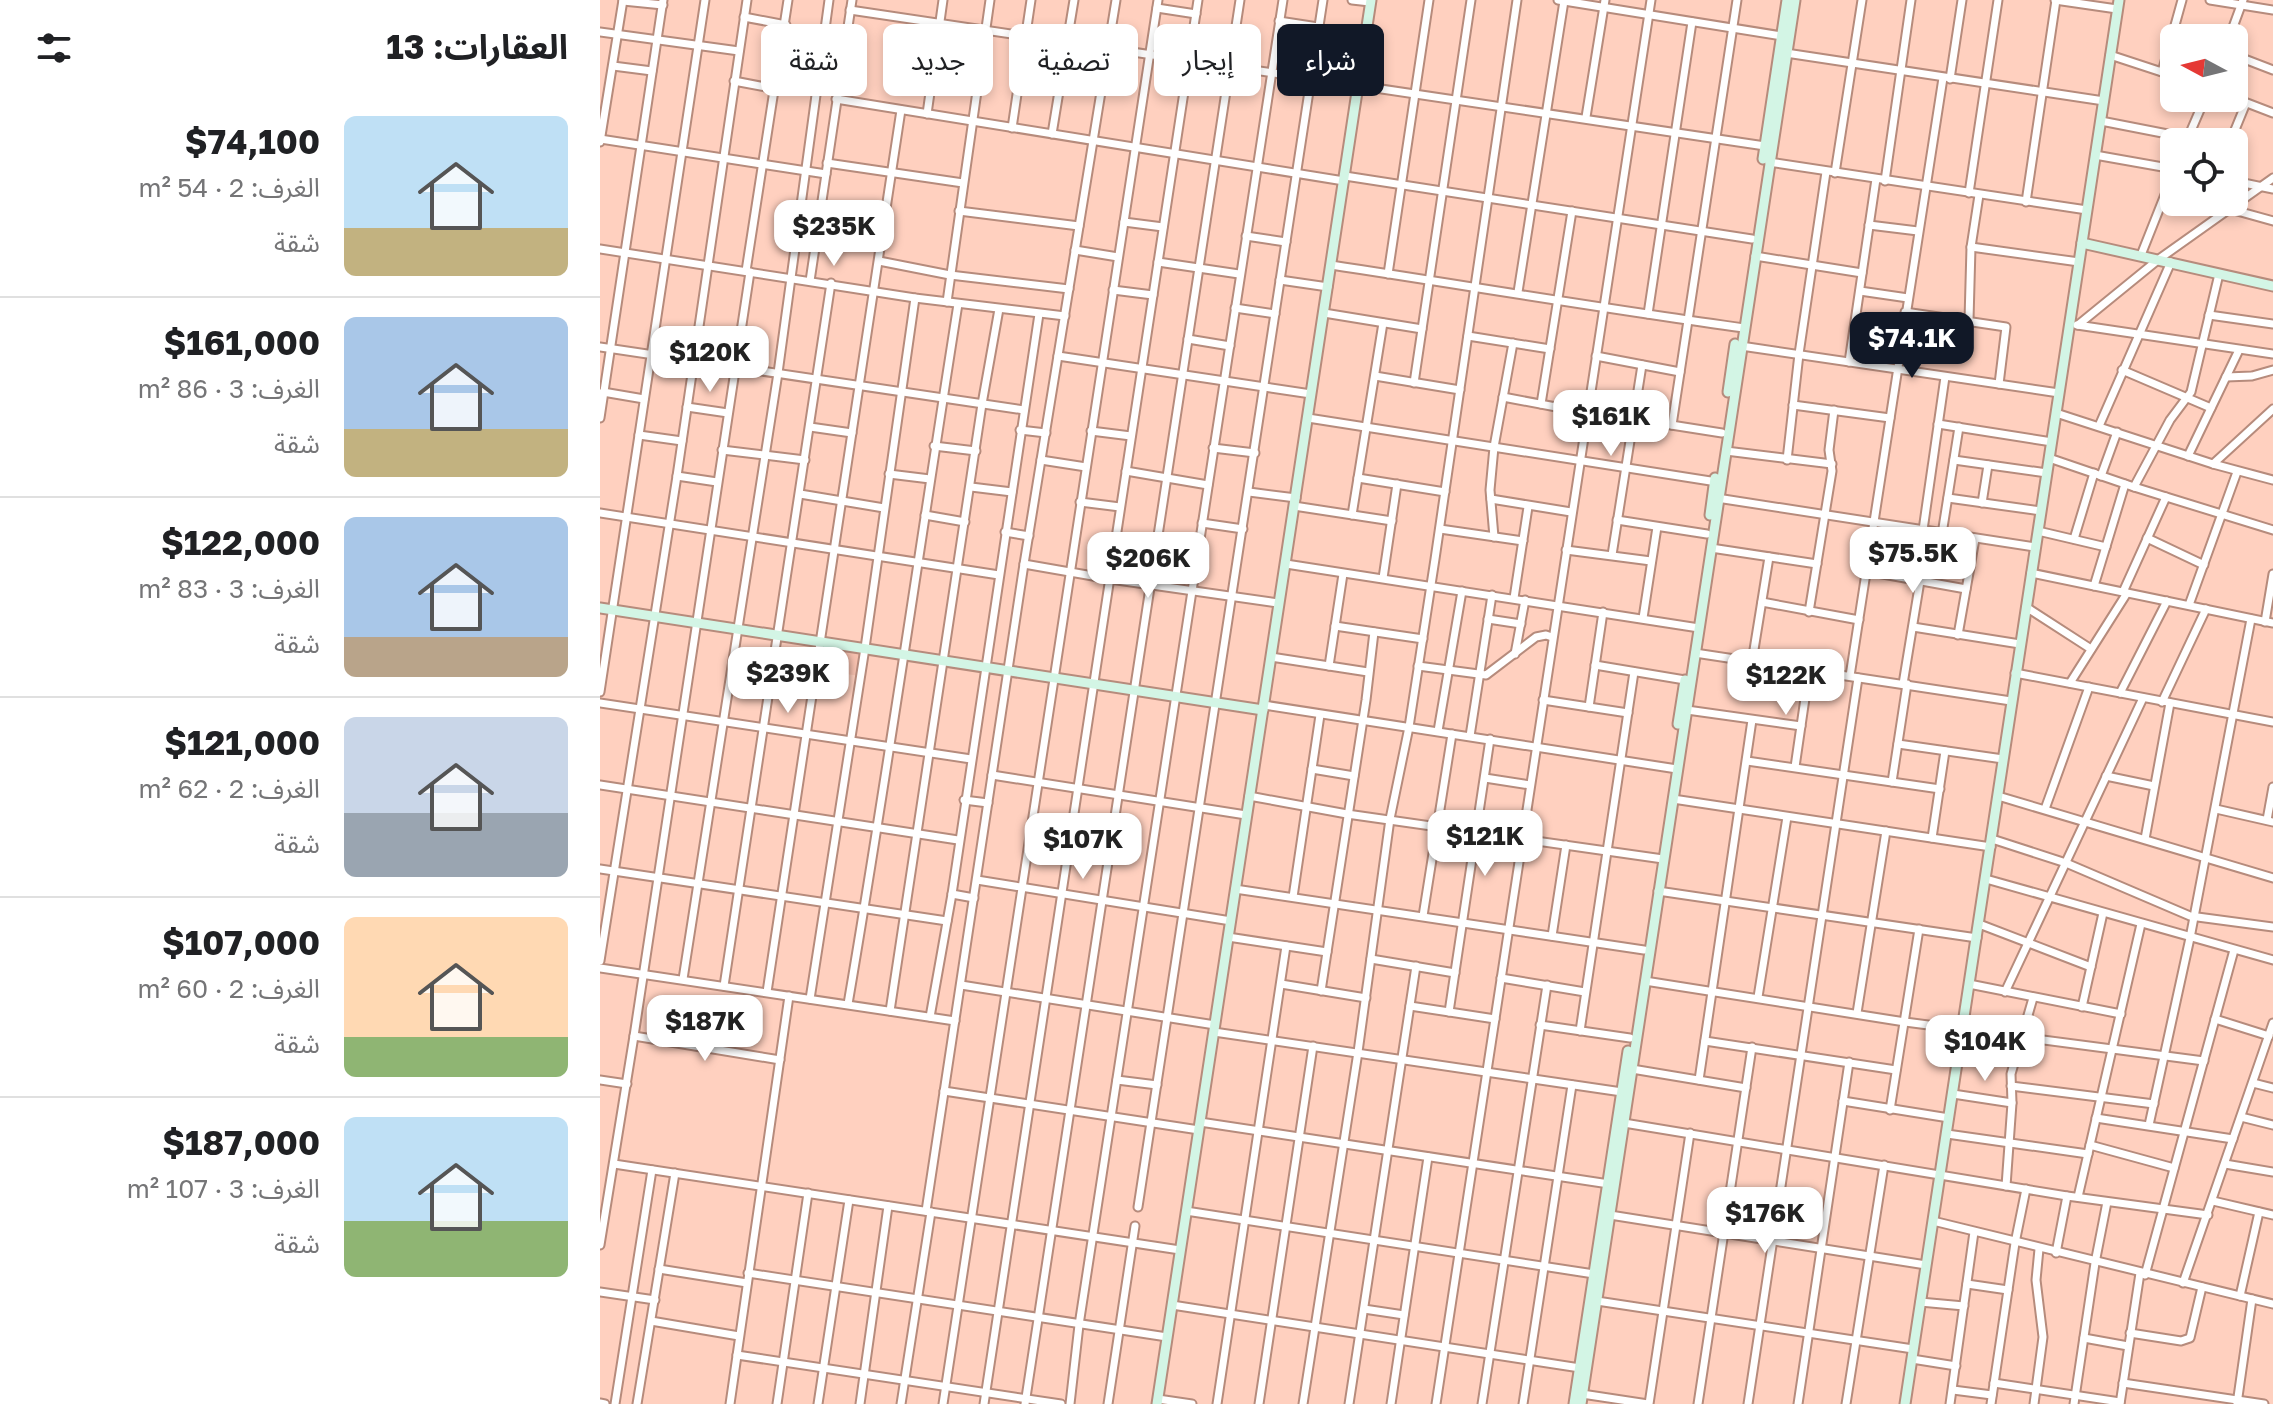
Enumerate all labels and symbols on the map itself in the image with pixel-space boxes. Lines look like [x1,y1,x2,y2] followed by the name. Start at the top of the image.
[2160,24,2248,112] north arrow
[778,200,890,268] pin: $235K
[1847,312,1977,380] pin: $74.1K
[654,326,766,394] pin: $120K
[1555,390,1667,458] pin: $161K
[1848,527,1978,595] pin: $75.5K
[1092,532,1204,600] pin: $206K
[732,647,844,715] pin: $239K
[1730,649,1842,717] pin: $122K
[1429,810,1541,878] pin: $121K
[1027,813,1139,881] pin: $107K
[649,995,761,1063] pin: $187K
[1929,1015,2041,1083] pin: $104K
[1709,1187,1821,1255] pin: $176K

